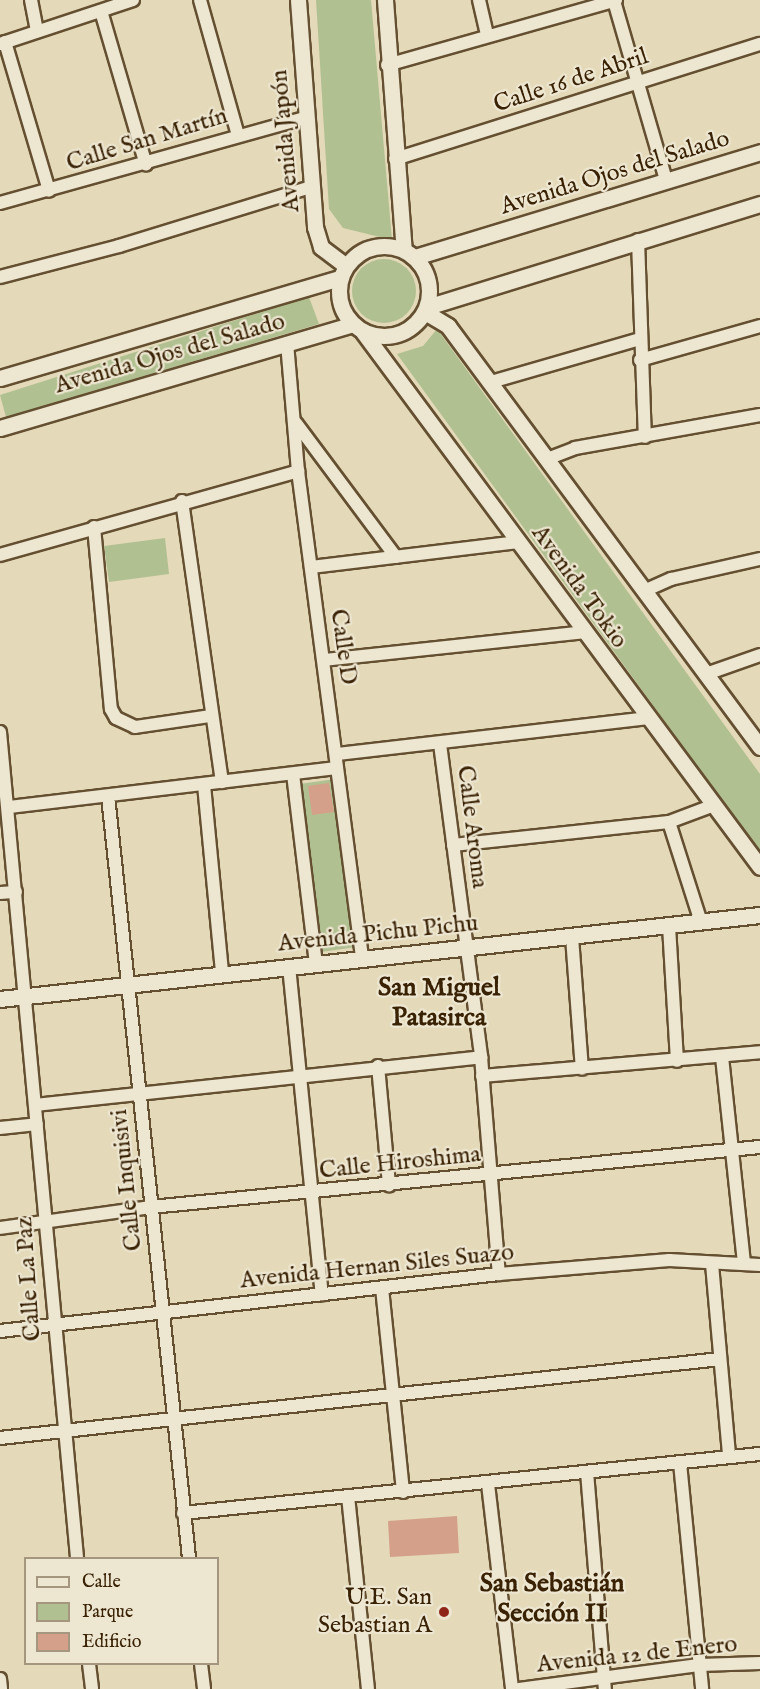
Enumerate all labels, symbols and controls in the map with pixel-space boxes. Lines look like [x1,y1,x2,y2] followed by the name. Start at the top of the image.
[490,42,652,120] street label: Calle 16 de Abril
[265,69,307,213] street label: Avenida Japón
[63,102,231,178] street label: Calle San Martín
[497,124,733,222] street label: Avenida Ojos del Salado
[52,307,288,401] street label: Avenida Ojos del Salado
[525,520,633,654] street label: Avenida Tokio
[323,607,363,687] street label: Calle D
[450,764,494,890] street label: Calle Aroma
[276,909,480,959] street label: Avenida Pichu Pichu
[378,972,500,1034] district label: San Miguel Patasirca
[105,1108,149,1252] street label: Calle Inquisivi
[318,1140,482,1186] street label: Calle Hiroshima
[10,1216,48,1342] street label: Calle La Paz
[239,1238,515,1296] street label: Avenida Hernan Siles Suazo
[24,1557,219,1665] legend
[480,1568,624,1630] district label: San Sebastián Sección II
[82,1571,121,1594] text: Calle
[318,1584,432,1640] place label: U.E. San Sebastian A
[82,1601,133,1624] text: Parque
[437,1605,451,1619] marker: U.E. San Sebastian A
[535,1630,739,1680] street label: Avenida 12 de Enero
[82,1631,142,1654] text: Edificio

